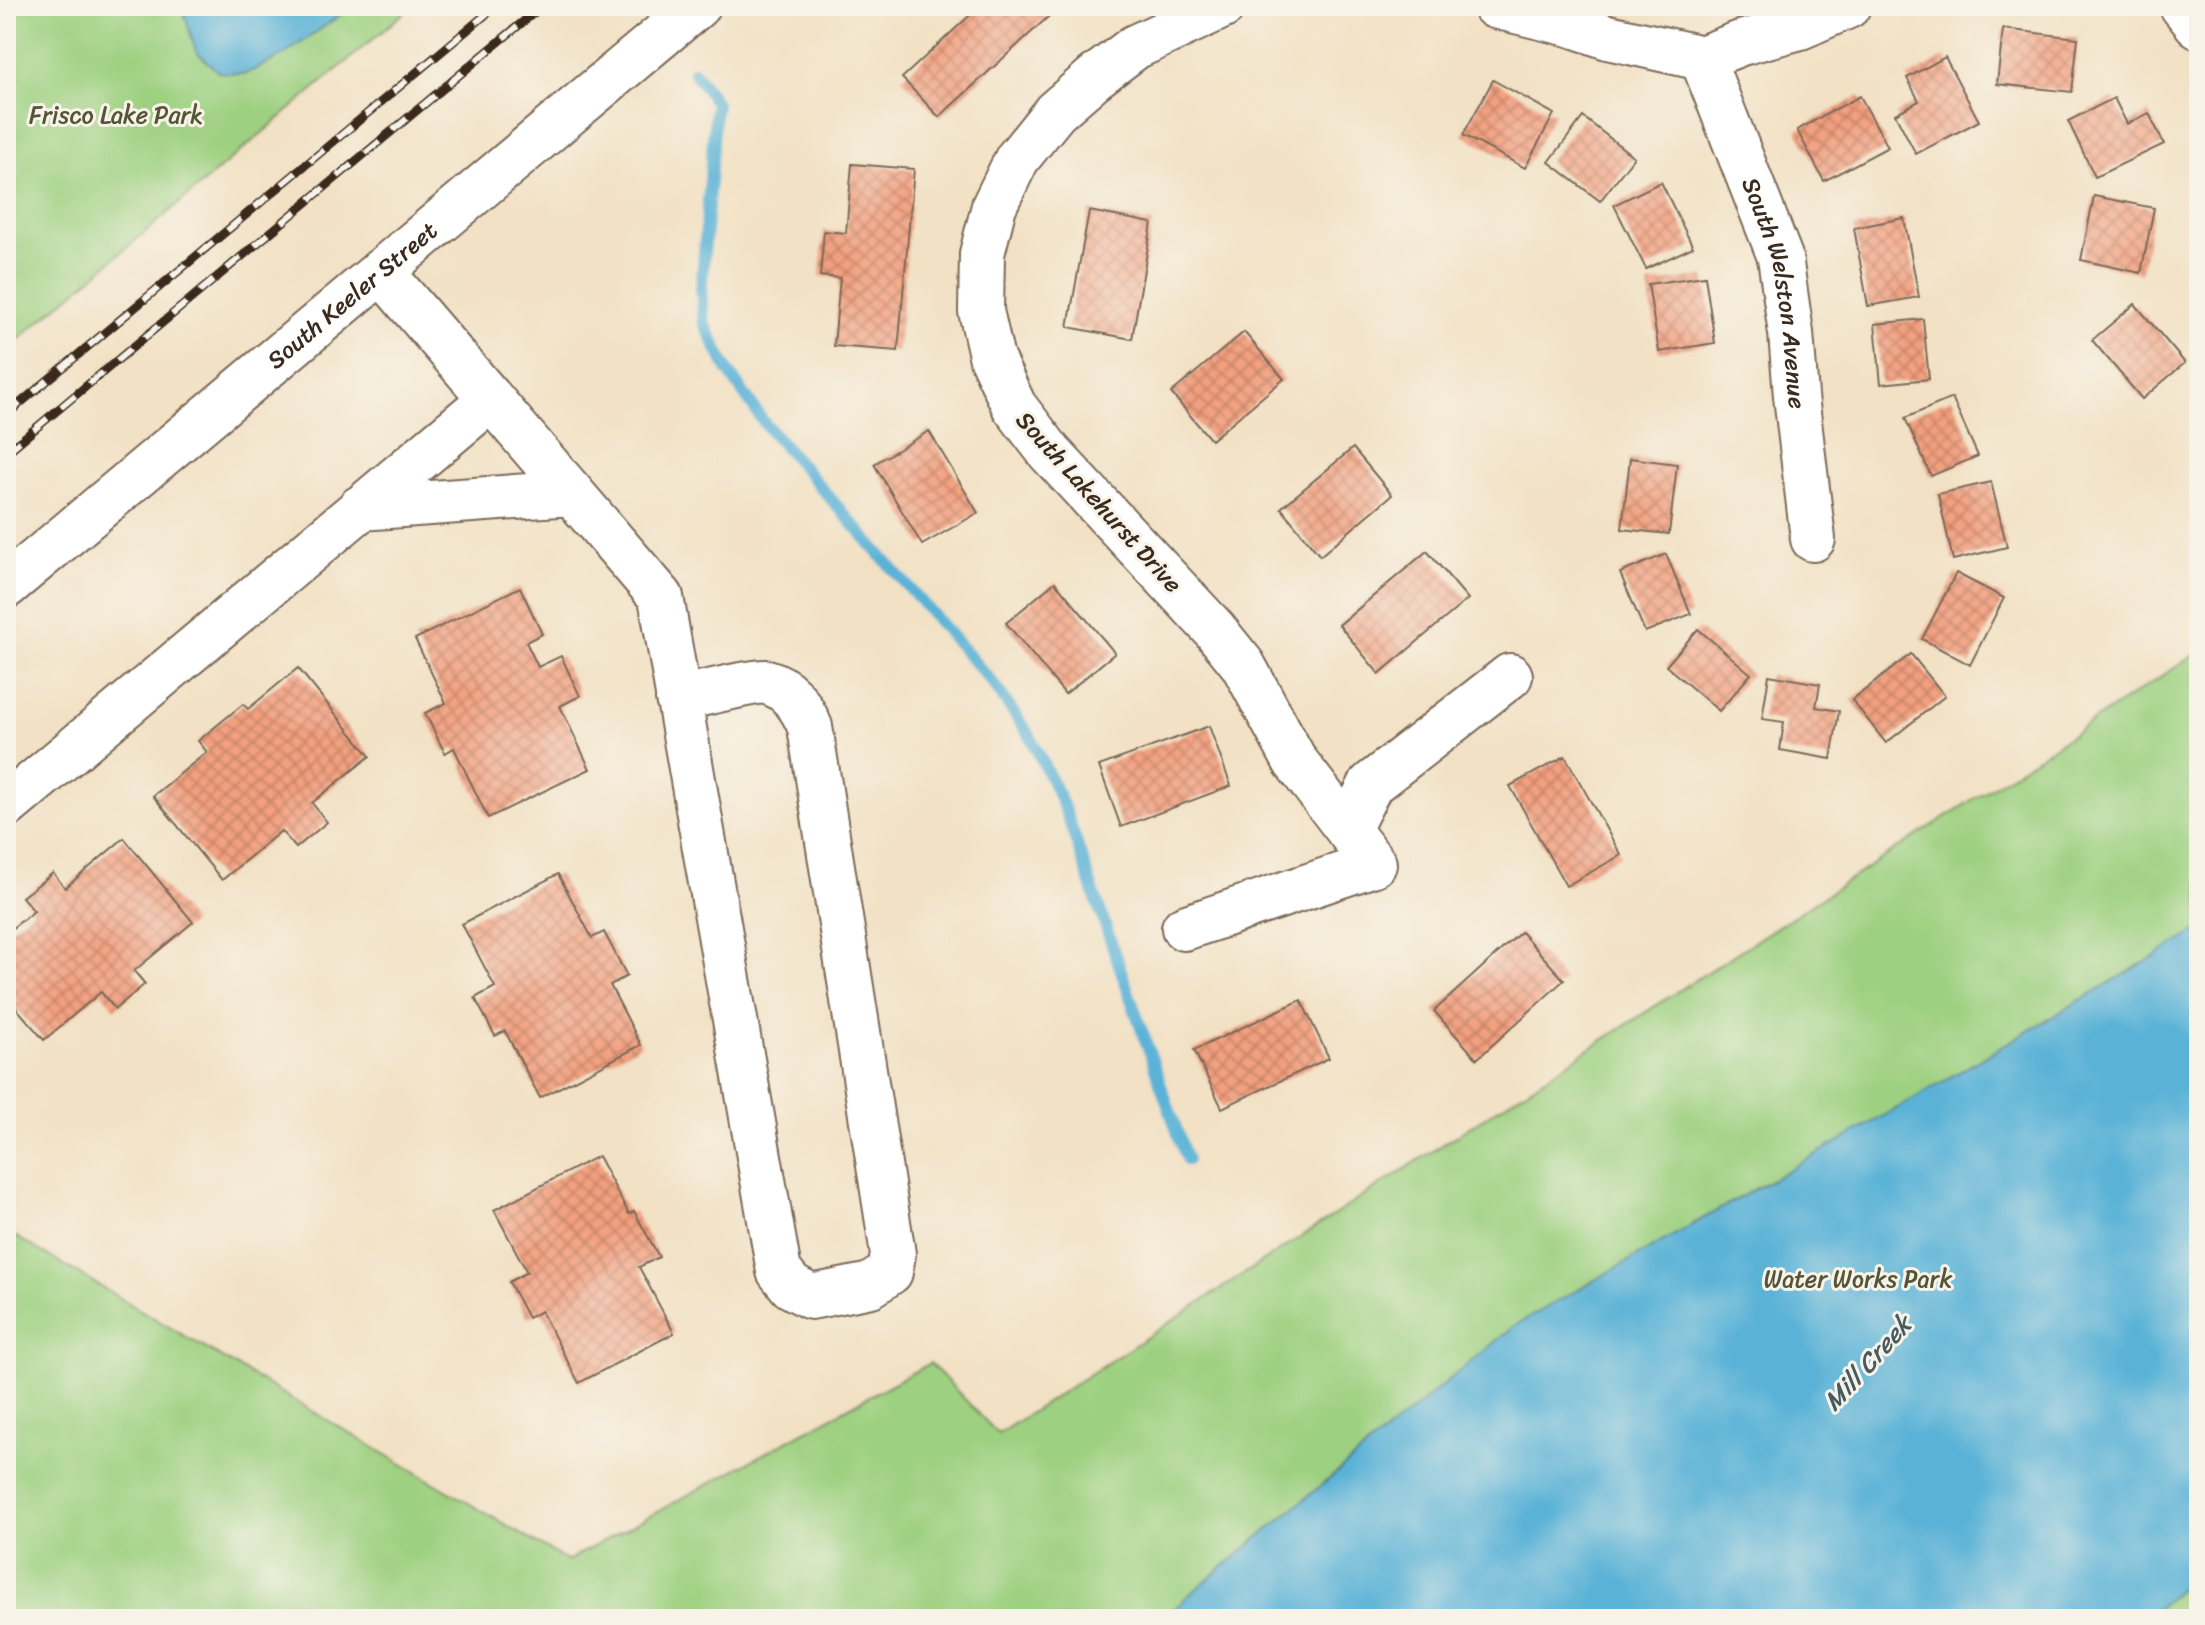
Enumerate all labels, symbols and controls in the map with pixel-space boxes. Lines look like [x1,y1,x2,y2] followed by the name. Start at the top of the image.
[29,94,203,136] park label: Frisco Lake Park
[1730,171,1818,411] street label: South Welston Avenue
[257,211,447,380] street label: South Keeler Street
[1005,401,1193,603] street label: South Lakehurst Drive
[1764,1258,1952,1300] park label: Water Works Park
[1811,1302,1925,1422] water label: Mill Creek

